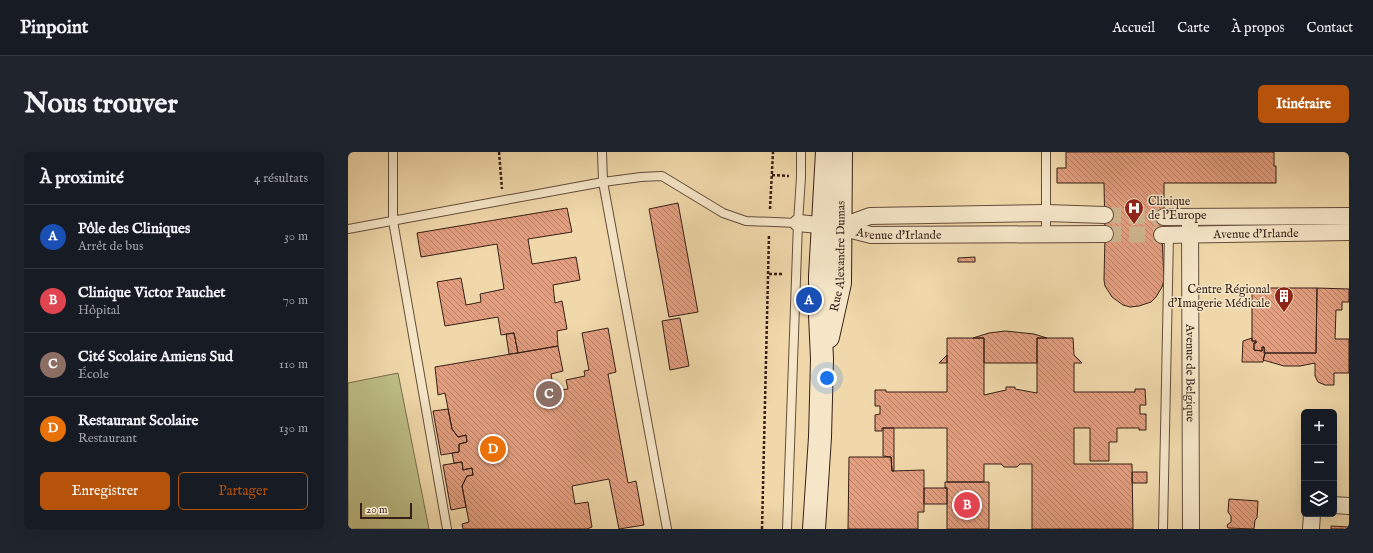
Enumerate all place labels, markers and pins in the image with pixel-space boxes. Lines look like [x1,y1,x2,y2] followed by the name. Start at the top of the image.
[1148,194,1207,224] place label: Clinique de l'Europe
[1123,197,1145,225] hospital icon: Clinique de l'Europe
[1168,282,1271,311] place label: Centre Régional d'Imagerie Médicale
[796,285,822,315] pin: A
[1273,285,1295,313] building icon: Centre Régional d'Imagerie Médicale
[536,379,562,409] pin: C
[480,434,506,464] pin: D
[954,490,980,520] pin: B

